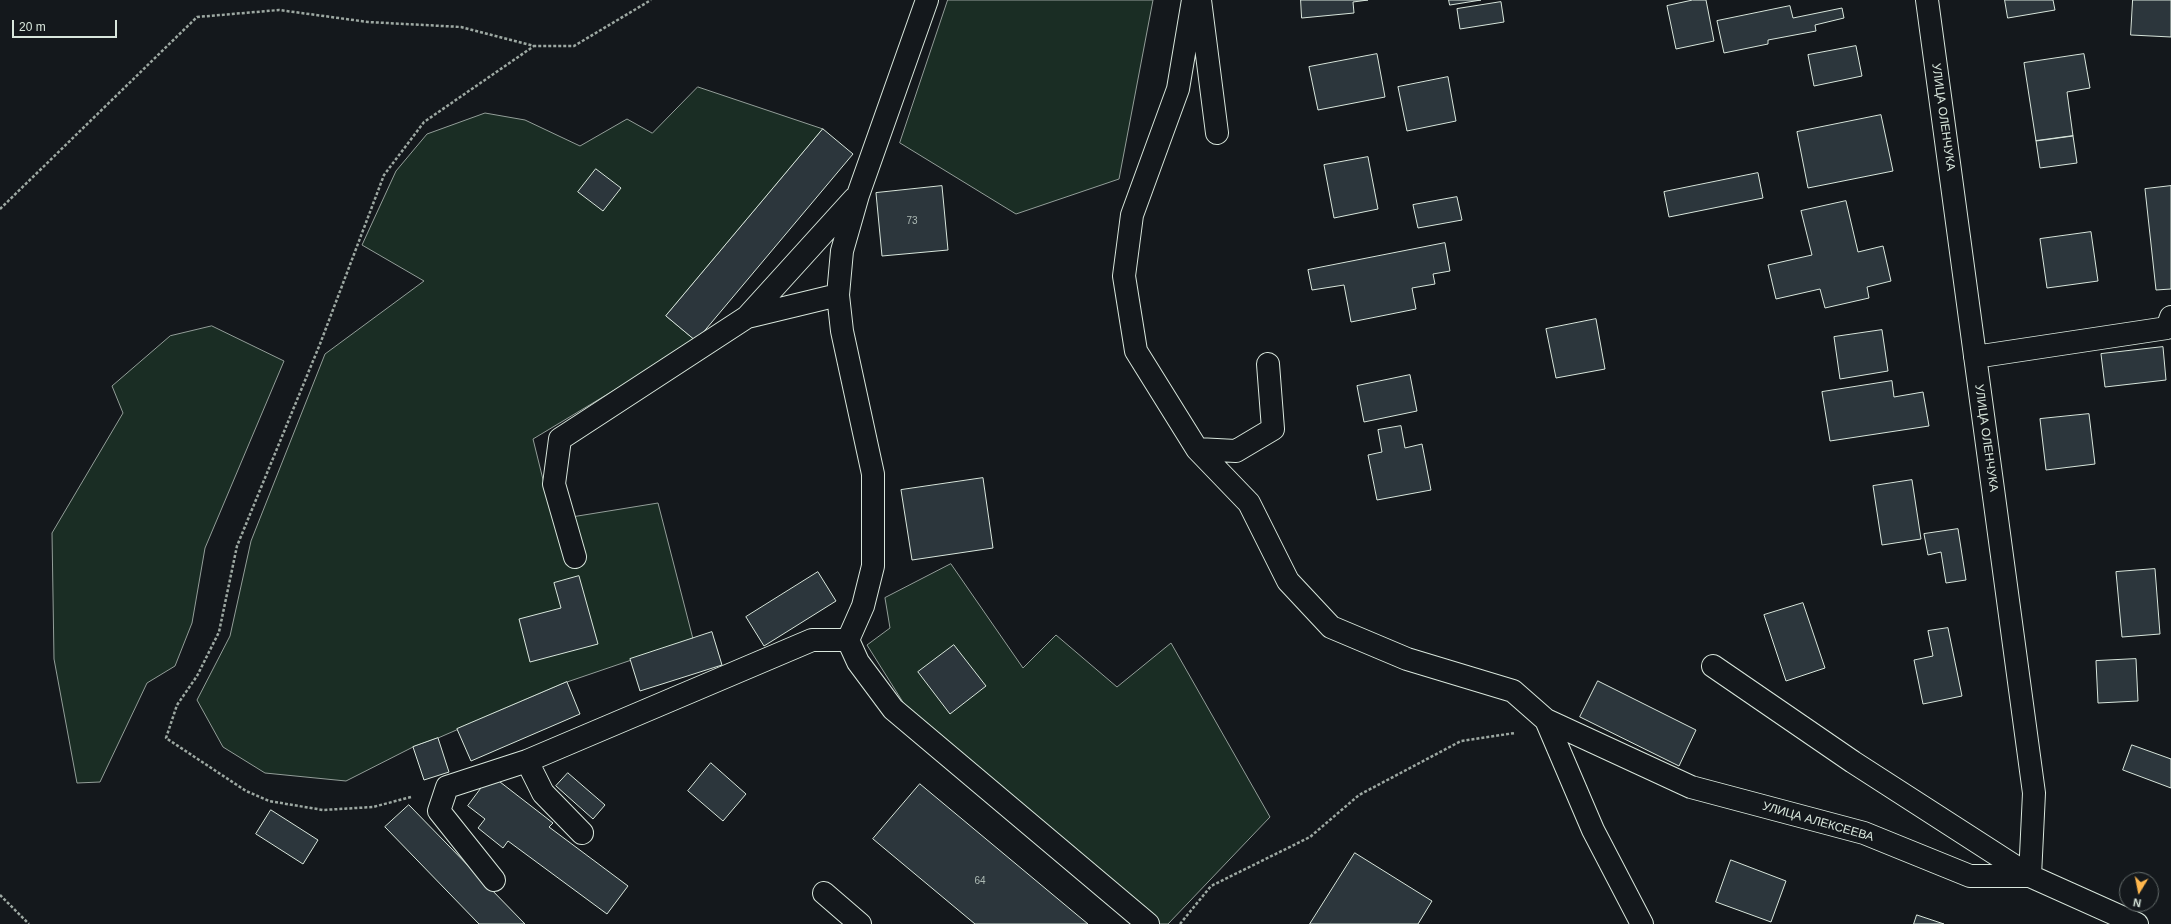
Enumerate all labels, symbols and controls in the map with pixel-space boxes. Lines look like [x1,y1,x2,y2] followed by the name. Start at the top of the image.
[14,12,119,38] scale bar
[19,20,46,34] text: 20 m
[1928,62,1958,172] street label: УЛИЦА ОЛЕНЧУКА
[906,215,918,227] house number: 73
[1971,383,2001,493] street label: УЛИЦА ОЛЕНЧУКА
[1761,799,1875,845] street label: УЛИЦА АЛЕКСЕЕВА
[2119,872,2159,912] north arrow
[974,875,986,887] house number: 64
[2132,896,2142,909] text: N

